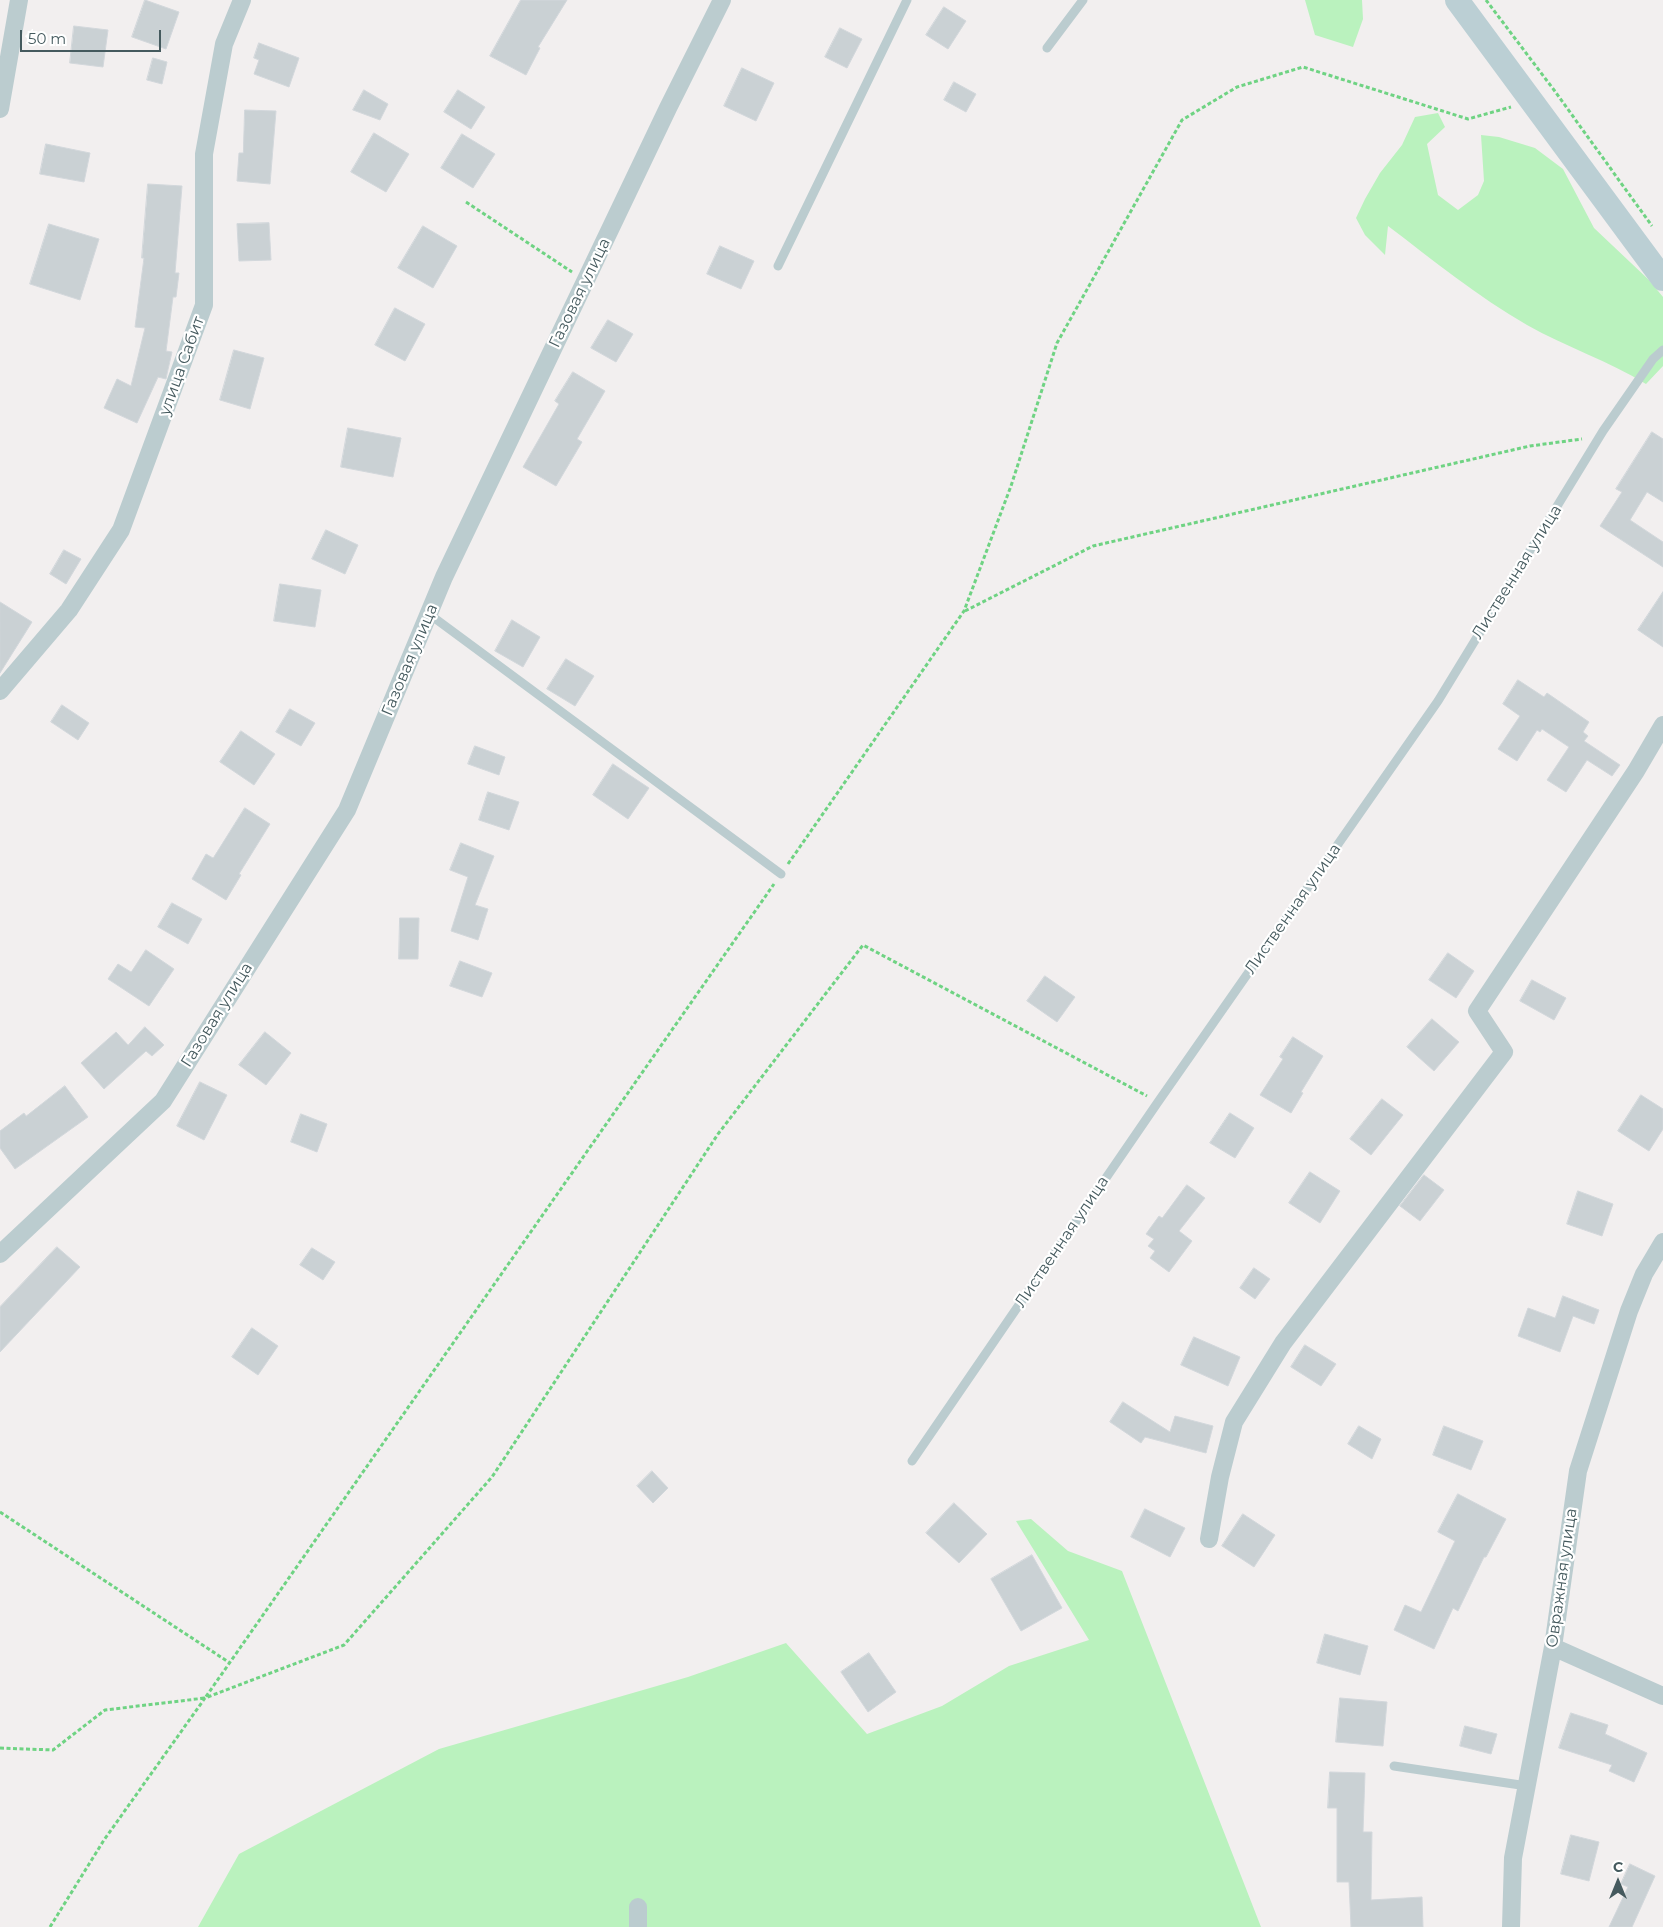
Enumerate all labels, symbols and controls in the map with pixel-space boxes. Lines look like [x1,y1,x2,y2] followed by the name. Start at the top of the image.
[22,20,164,52] scale bar
[28,29,66,48] text: 50 m
[545,235,615,351] street label: Газовая улица
[155,314,209,418] street label: улица Сабит
[1468,501,1566,643] street label: Лиственная улица
[378,601,442,719] street label: Газовая улица
[1241,840,1345,978] street label: Лиственная улица
[177,959,257,1071] street label: Газовая улица
[1011,1173,1113,1311] street label: Лиственная улица
[1543,1507,1581,1649] street label: Овражная улица
[1593,1857,1643,1907] north arrow
[1613,1858,1623,1876] text: С

